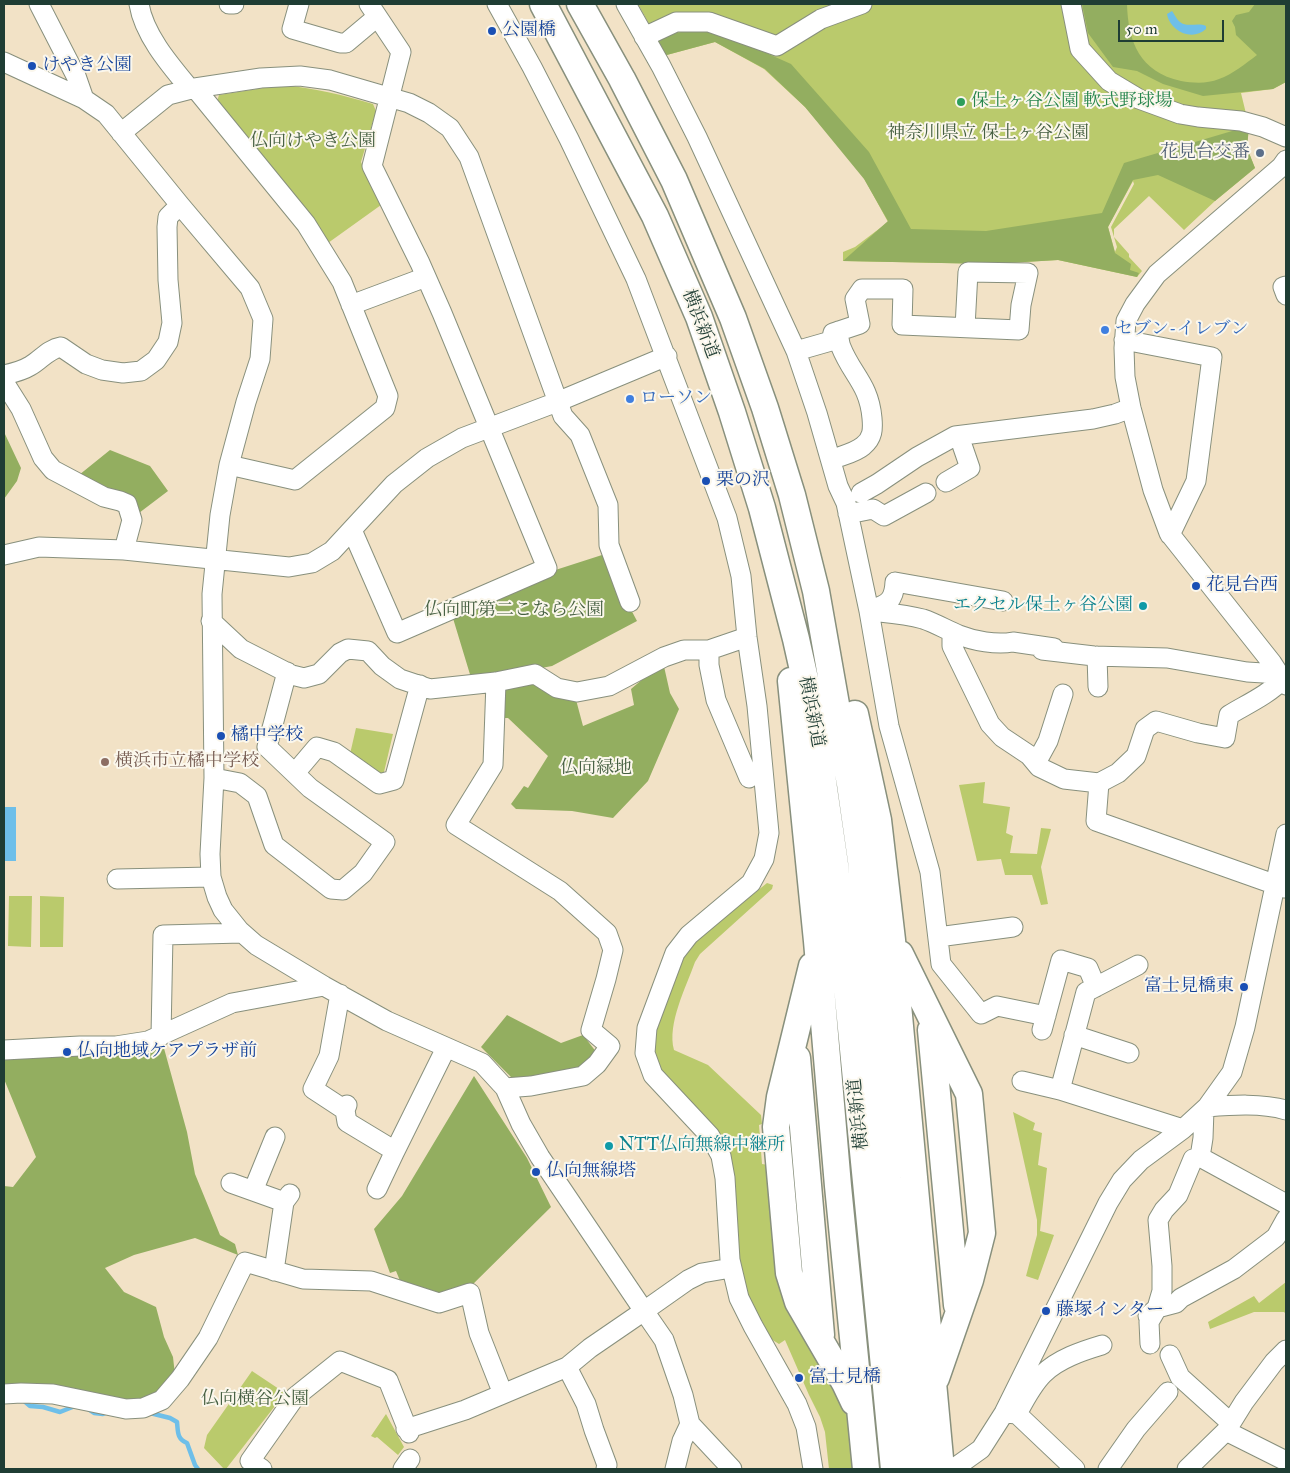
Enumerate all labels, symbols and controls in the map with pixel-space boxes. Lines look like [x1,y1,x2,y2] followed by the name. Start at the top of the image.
[1120,10,1226,42] scale bar
[502,20,556,42] place label: 公園橋
[1126,20,1158,38] text: 50 m
[486,25,498,37] marker: 公園橋
[42,55,132,77] place label: けやき公園
[26,60,38,72] marker: けやき公園
[971,91,1173,113] place label: 保土ヶ谷公園 軟式野球場
[955,96,967,108] marker: 保土ヶ谷公園 軟式野球場
[887,123,1089,145] park label: 神奈川県立 保土ヶ谷公園
[250,131,376,153] park label: 仏向けやき公園
[1160,142,1250,164] place label: 花見台交番
[1254,147,1266,159] marker: 花見台交番
[677,287,723,361] street label: 横浜新道
[1115,319,1248,341] place label: セブン-イレブン
[1099,324,1111,336] marker: セブン-イレブン
[640,388,712,410] place label: ローソン
[624,393,636,405] marker: ローソン
[716,470,770,492] place label: 栗の沢
[700,475,712,487] marker: 栗の沢
[1206,575,1278,597] place label: 花見台西
[1190,580,1202,592] marker: 花見台西
[953,595,1133,617] place label: エクセル保土ヶ谷公園
[424,600,604,622] park label: 仏向町第二こなら公園
[1137,600,1149,612] marker: エクセル保土ヶ谷公園
[794,675,828,749] street label: 横浜新道
[231,725,303,747] place label: 橘中学校
[215,730,227,742] marker: 橘中学校
[115,751,259,773] place label: 横浜市立橘中学校
[99,756,111,768] marker: 横浜市立橘中学校
[560,758,632,780] park label: 仏向緑地
[1144,976,1234,998] place label: 富士見橋東
[1238,981,1250,993] marker: 富士見橋東
[77,1041,257,1063] place label: 仏向地域ケアプラザ前
[61,1046,73,1058] marker: 仏向地域ケアプラザ前
[844,1077,874,1151] street label: 横浜新道
[619,1135,785,1157] place label: NTT仏向無線中継所
[603,1140,615,1152] marker: NTT仏向無線中継所
[546,1161,636,1183] place label: 仏向無線塔
[530,1166,542,1178] marker: 仏向無線塔
[1056,1300,1164,1322] place label: 藤塚インター
[1040,1305,1052,1317] marker: 藤塚インター
[809,1367,881,1389] place label: 富士見橋
[793,1372,805,1384] marker: 富士見橋
[201,1389,309,1411] park label: 仏向横谷公園

